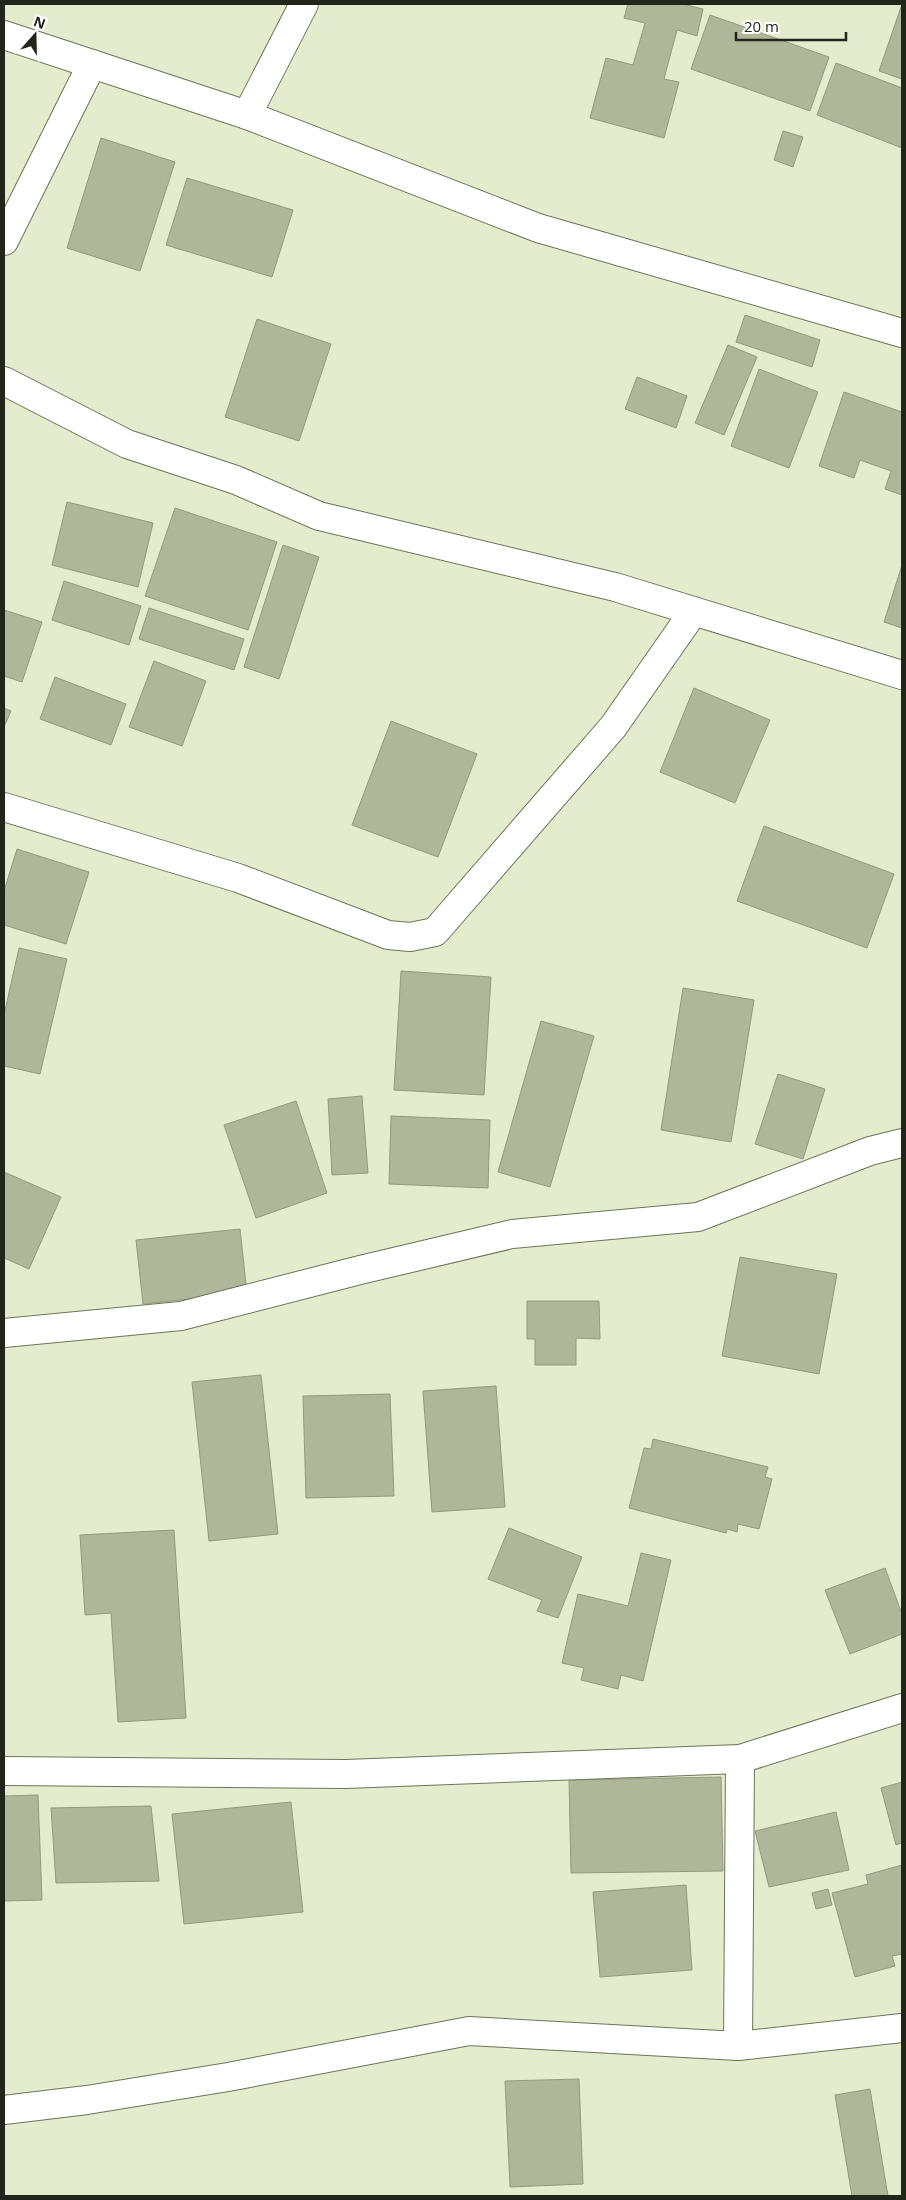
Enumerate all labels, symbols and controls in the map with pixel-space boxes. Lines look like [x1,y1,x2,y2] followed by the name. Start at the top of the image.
[10,10,60,60] north arrow
[736,10,846,42] scale bar
[31,11,48,33] text: N
[744,16,779,36] text: 20 m

